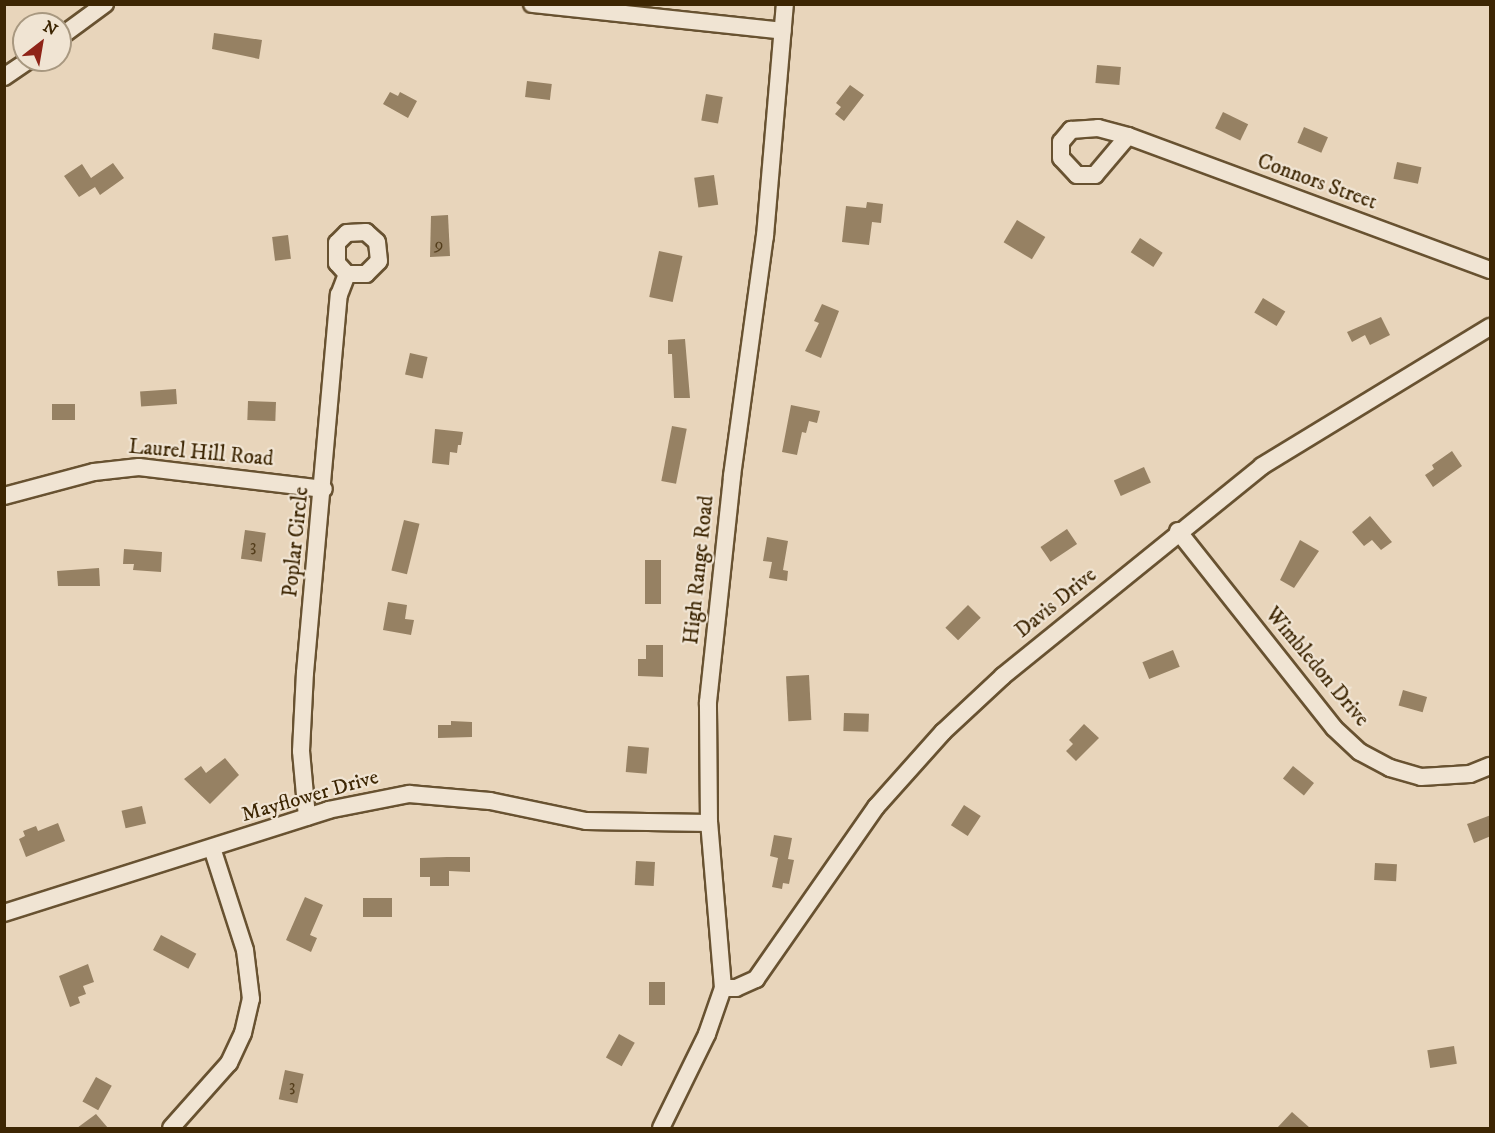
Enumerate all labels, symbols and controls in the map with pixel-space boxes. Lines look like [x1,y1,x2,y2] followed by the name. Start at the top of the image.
[12,12,72,72] north arrow
[39,16,61,40] text: N
[1254,149,1380,215] street label: Connors Street
[435,234,443,256] house number: 9
[128,434,274,472] street label: Laurel Hill Road
[278,485,314,599] street label: Poplar Circle
[679,494,719,646] street label: High Range Road
[250,535,256,557] house number: 3
[1010,563,1102,643] street label: Davis Drive
[1260,602,1374,732] street label: Wimbledon Drive
[239,764,381,828] street label: Mayflower Drive
[289,1075,295,1097] house number: 3

